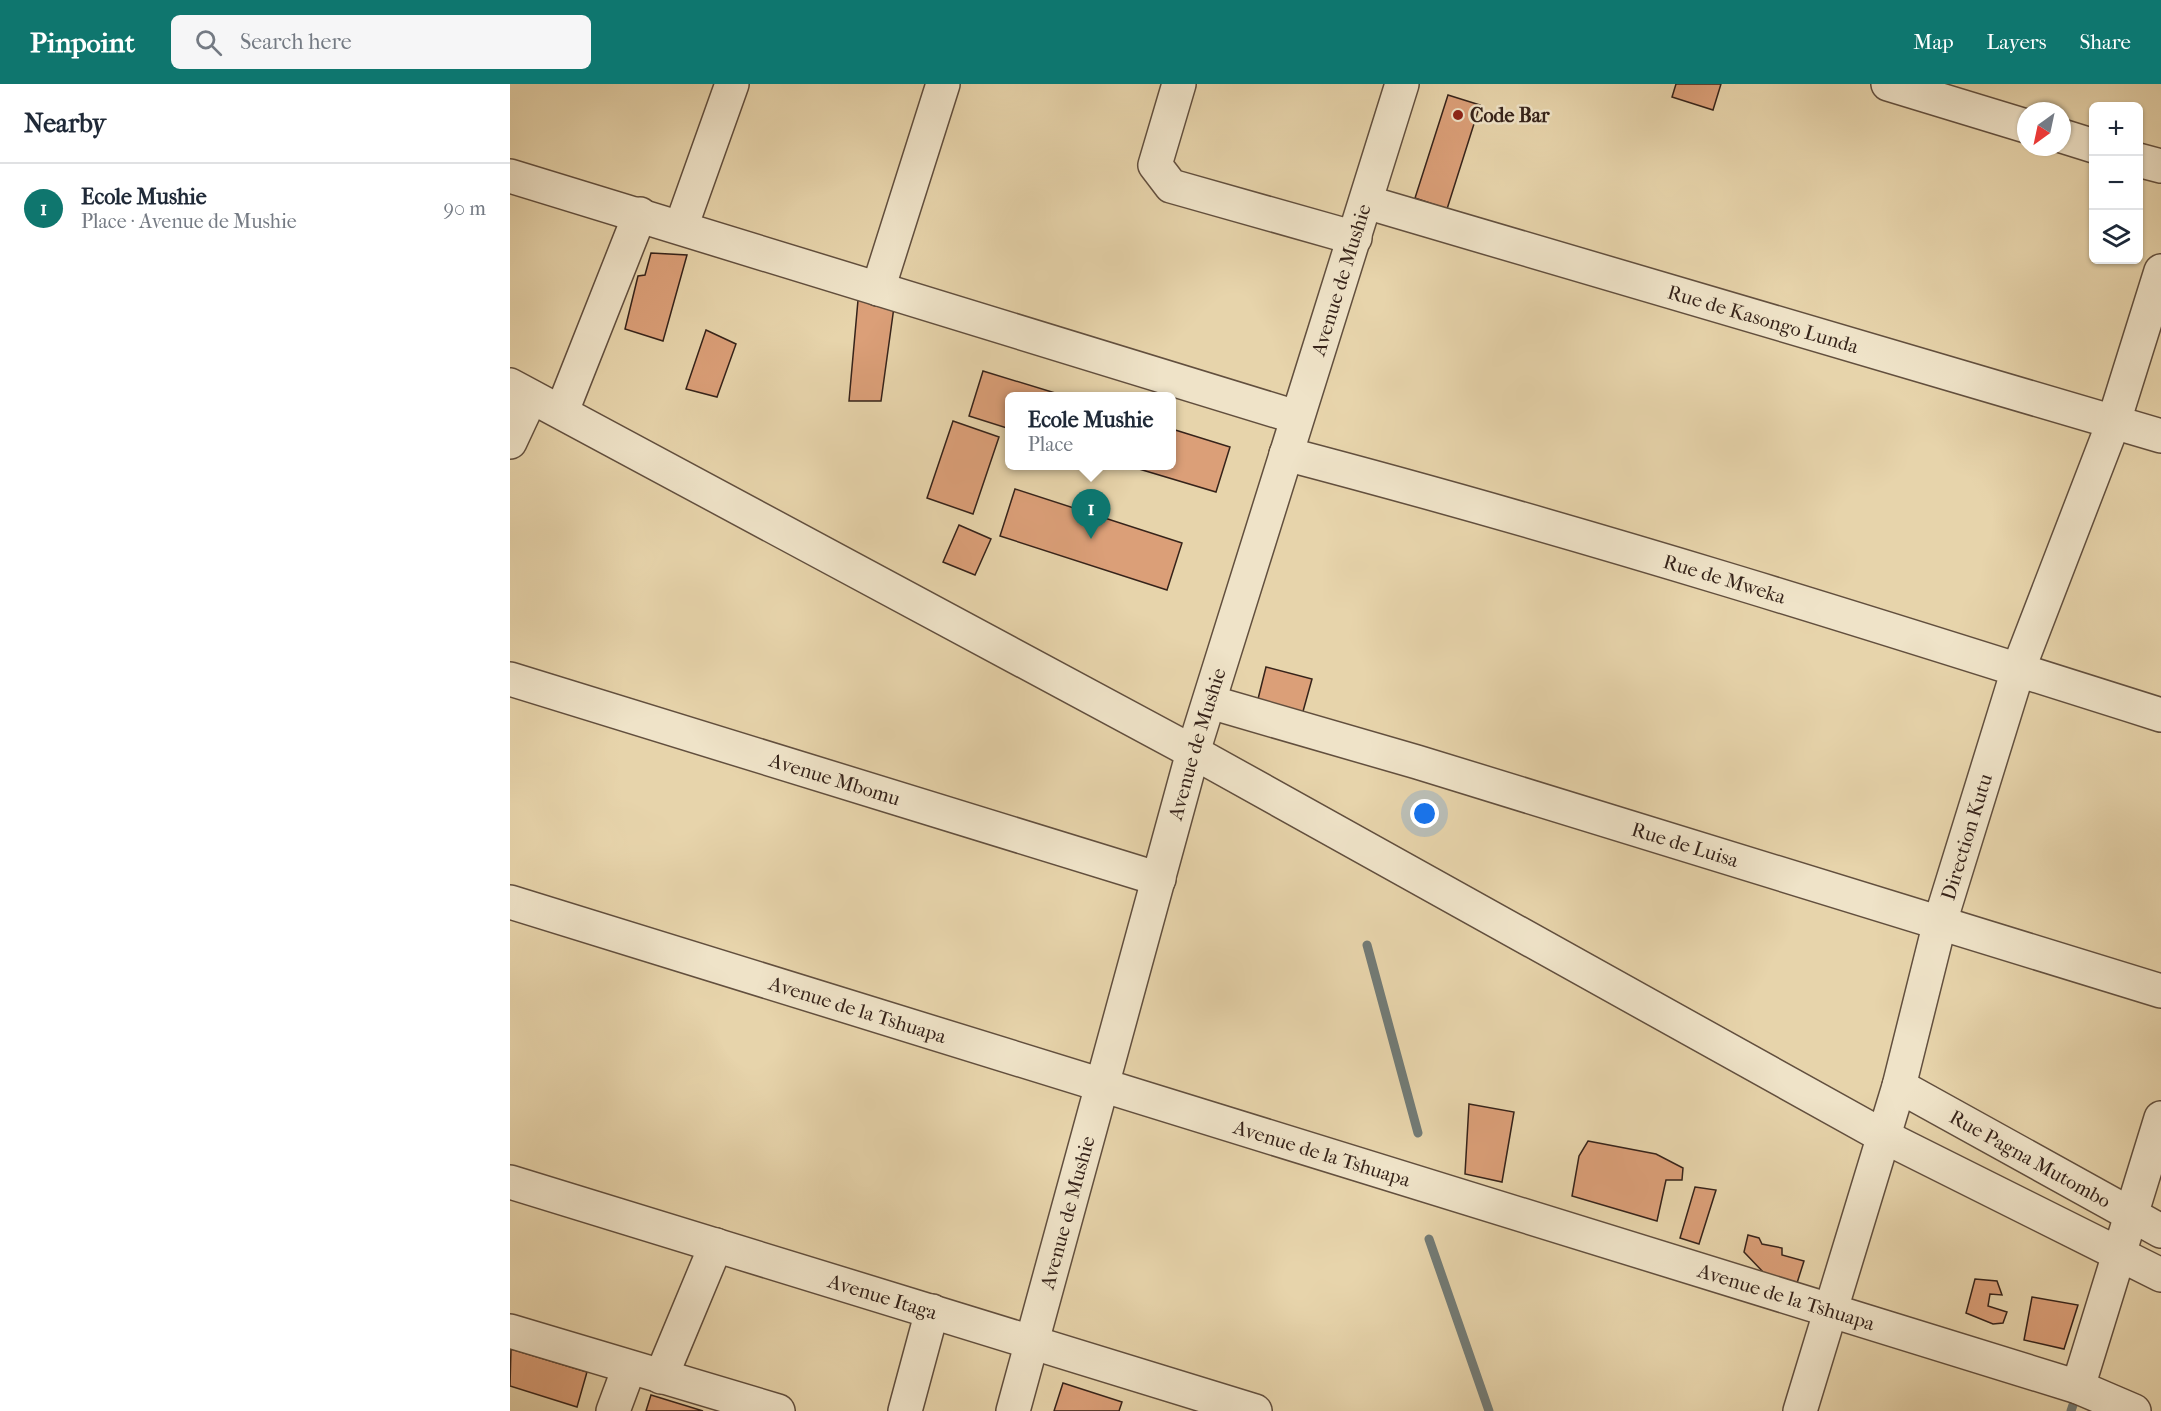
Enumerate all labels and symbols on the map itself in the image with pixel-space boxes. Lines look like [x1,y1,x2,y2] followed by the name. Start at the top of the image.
[2017,102,2071,156] north arrow
[1470,104,1550,127] place label: Code Bar
[1451,108,1465,122] marker: Code Bar
[1306,201,1376,359] street label: Avenue de Mushie
[1665,280,1862,359] street label: Rue de Kasongo Lunda
[1072,490,1110,539] pin: 1
[1661,550,1789,609] street label: Rue de Mweka
[1164,665,1231,824] street label: Avenue de Mushie
[766,748,904,811] street label: Avenue Mbomu
[1937,770,1997,903] street label: Direction Kutu
[1410,799,1439,828] your location
[1629,818,1742,872] street label: Rue de Luisa
[765,972,950,1048] street label: Avenue de la Tshuapa
[1945,1105,2115,1213] street label: Rue Pagna Mutombo
[1230,1115,1414,1192] street label: Avenue de la Tshuapa
[1036,1133,1100,1292] street label: Avenue de Mushie
[1694,1259,1878,1336] street label: Avenue de la Tshuapa
[824,1269,941,1325] street label: Avenue Itaga

